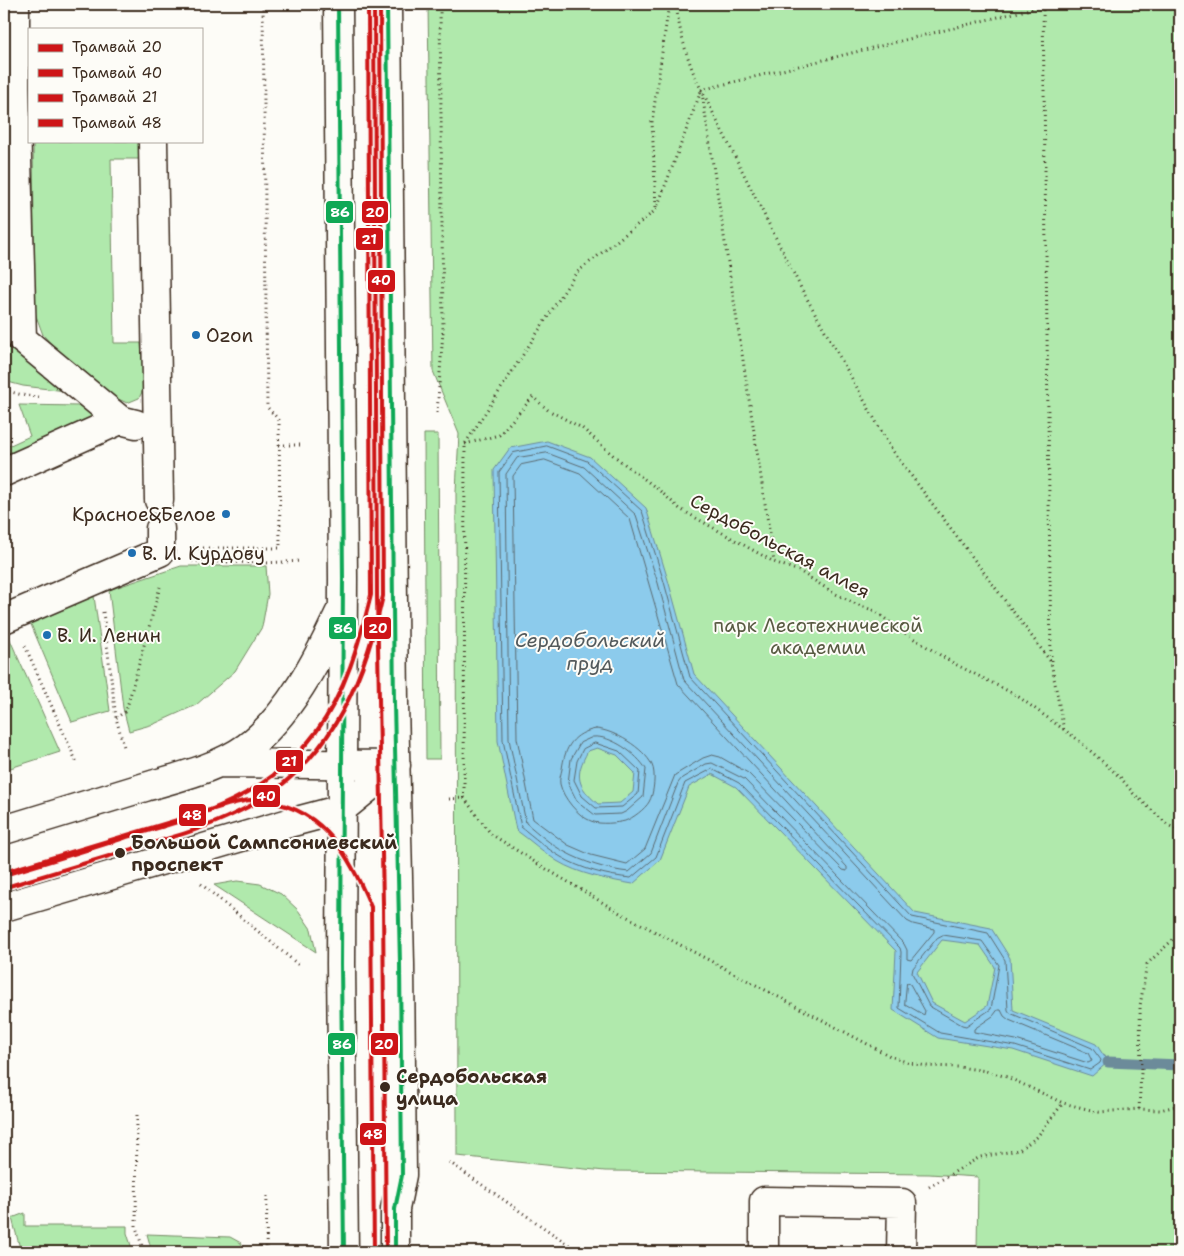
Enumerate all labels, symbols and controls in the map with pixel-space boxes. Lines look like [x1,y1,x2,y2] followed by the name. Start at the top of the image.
[28,28,202,142] legend
[72,37,162,57] text: Трамвай 20
[72,63,162,83] text: Трамвай 40
[72,87,157,107] text: Трамвай 21
[72,113,162,133] text: Трамвай 48
[325,200,354,224] line badge: 86
[361,200,389,224] line badge: 20
[330,203,350,221] text: 86
[365,203,385,221] text: 20
[355,227,384,251] line badge: 21
[361,230,377,248] text: 21
[367,269,396,293] line badge: 40
[371,271,391,289] text: 40
[206,323,253,348] place label: Ozon
[190,329,202,341] marker: Ozon
[686,488,874,604] street label: Сердобольская аллея
[72,502,216,527] place label: Красное&Белое
[220,508,232,520] marker: Красное&Белое
[142,541,265,566] place label: В. И. Курдову
[126,547,138,559] marker: В. И. Курдову
[713,613,923,660] park label: парк Лесотехнической академии
[328,616,357,640] line badge: 86
[363,616,392,640] line badge: 20
[333,619,353,637] text: 86
[368,619,388,637] text: 20
[57,623,161,648] place label: В. И. Ленин
[515,627,665,676] water label: Сердобольский пруд
[41,629,53,641] marker: В. И. Ленин
[275,749,304,773] line badge: 21
[281,752,297,770] text: 21
[252,784,281,808] line badge: 40
[256,787,276,805] text: 40
[178,803,207,827] line badge: 48
[182,806,202,824] text: 48
[131,830,397,877] place label: Большой Сампсониевский проспект
[113,846,127,860] marker: Большой Сампсониевский проспект
[327,1032,356,1056] line badge: 86
[370,1032,399,1056] line badge: 20
[332,1035,352,1053] text: 86
[374,1035,394,1053] text: 20
[396,1064,547,1111] place label: Сердобольская улица
[378,1080,392,1094] marker: Сердобольская улица
[359,1122,387,1146] line badge: 48
[363,1125,383,1143] text: 48

